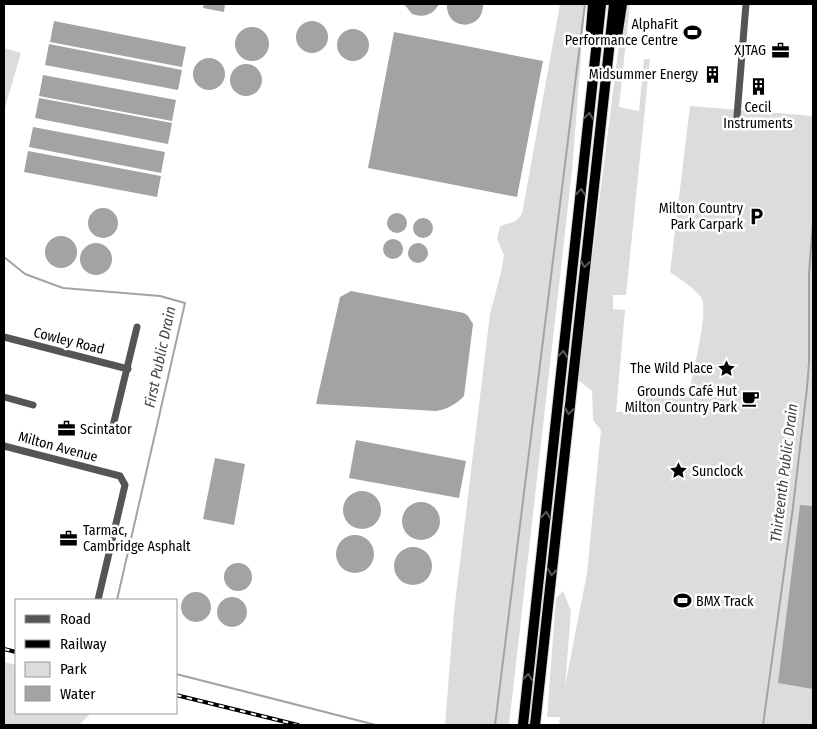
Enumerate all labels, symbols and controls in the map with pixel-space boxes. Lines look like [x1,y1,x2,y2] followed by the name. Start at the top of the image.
[565,16,678,49] place label: AlphaFit Performance Centre
[682,22,702,42] sports icon: AlphaFit Performance Centre
[770,40,790,60] office icon: XJTAG
[734,42,766,59] place label: XJTAG
[702,64,722,84] building icon: Midsummer Energy
[589,66,699,83] place label: Midsummer Energy
[748,77,768,97] building icon: Cecil Instruments
[723,99,793,132] place label: Cecil Instruments
[583,112,594,120] one-way arrow
[575,188,586,196] one-way arrow
[659,200,744,233] place label: Milton Country Park Carpark
[747,206,767,226] parking icon: Milton Country Park Carpark
[580,261,591,269] one-way arrow
[140,305,180,409] water label: First Public Drain
[32,324,106,358] street label: Cowley Road
[557,349,568,357] one-way arrow
[717,358,737,378] place icon: The Wild Place
[630,360,713,377] place label: The Wild Place
[625,383,737,416] place label: Grounds Café Hut Milton Country Park
[741,389,761,409] cafe icon: Grounds Café Hut Milton Country Park
[767,402,801,544] water label: Thirteenth Public Drain
[564,407,575,415] one-way arrow
[56,419,76,439] office icon: Scintator
[80,421,132,438] place label: Scintator
[16,428,100,466] street label: Milton Avenue
[668,461,688,481] place icon: Sunclock
[692,463,744,480] place label: Sunclock
[540,511,551,519] one-way arrow
[83,522,191,555] place label: Tarmac, Cambridge Asphalt
[59,528,79,548] office icon: Tarmac, Cambridge Asphalt
[547,569,558,577] one-way arrow
[672,591,692,611] sports icon: BMX Track
[696,593,754,610] place label: BMX Track
[15,599,178,714] legend
[60,610,91,628] text: Road
[60,635,107,653] text: Railway
[60,660,87,678] text: Park
[522,672,533,680] one-way arrow
[60,685,96,703] text: Water

